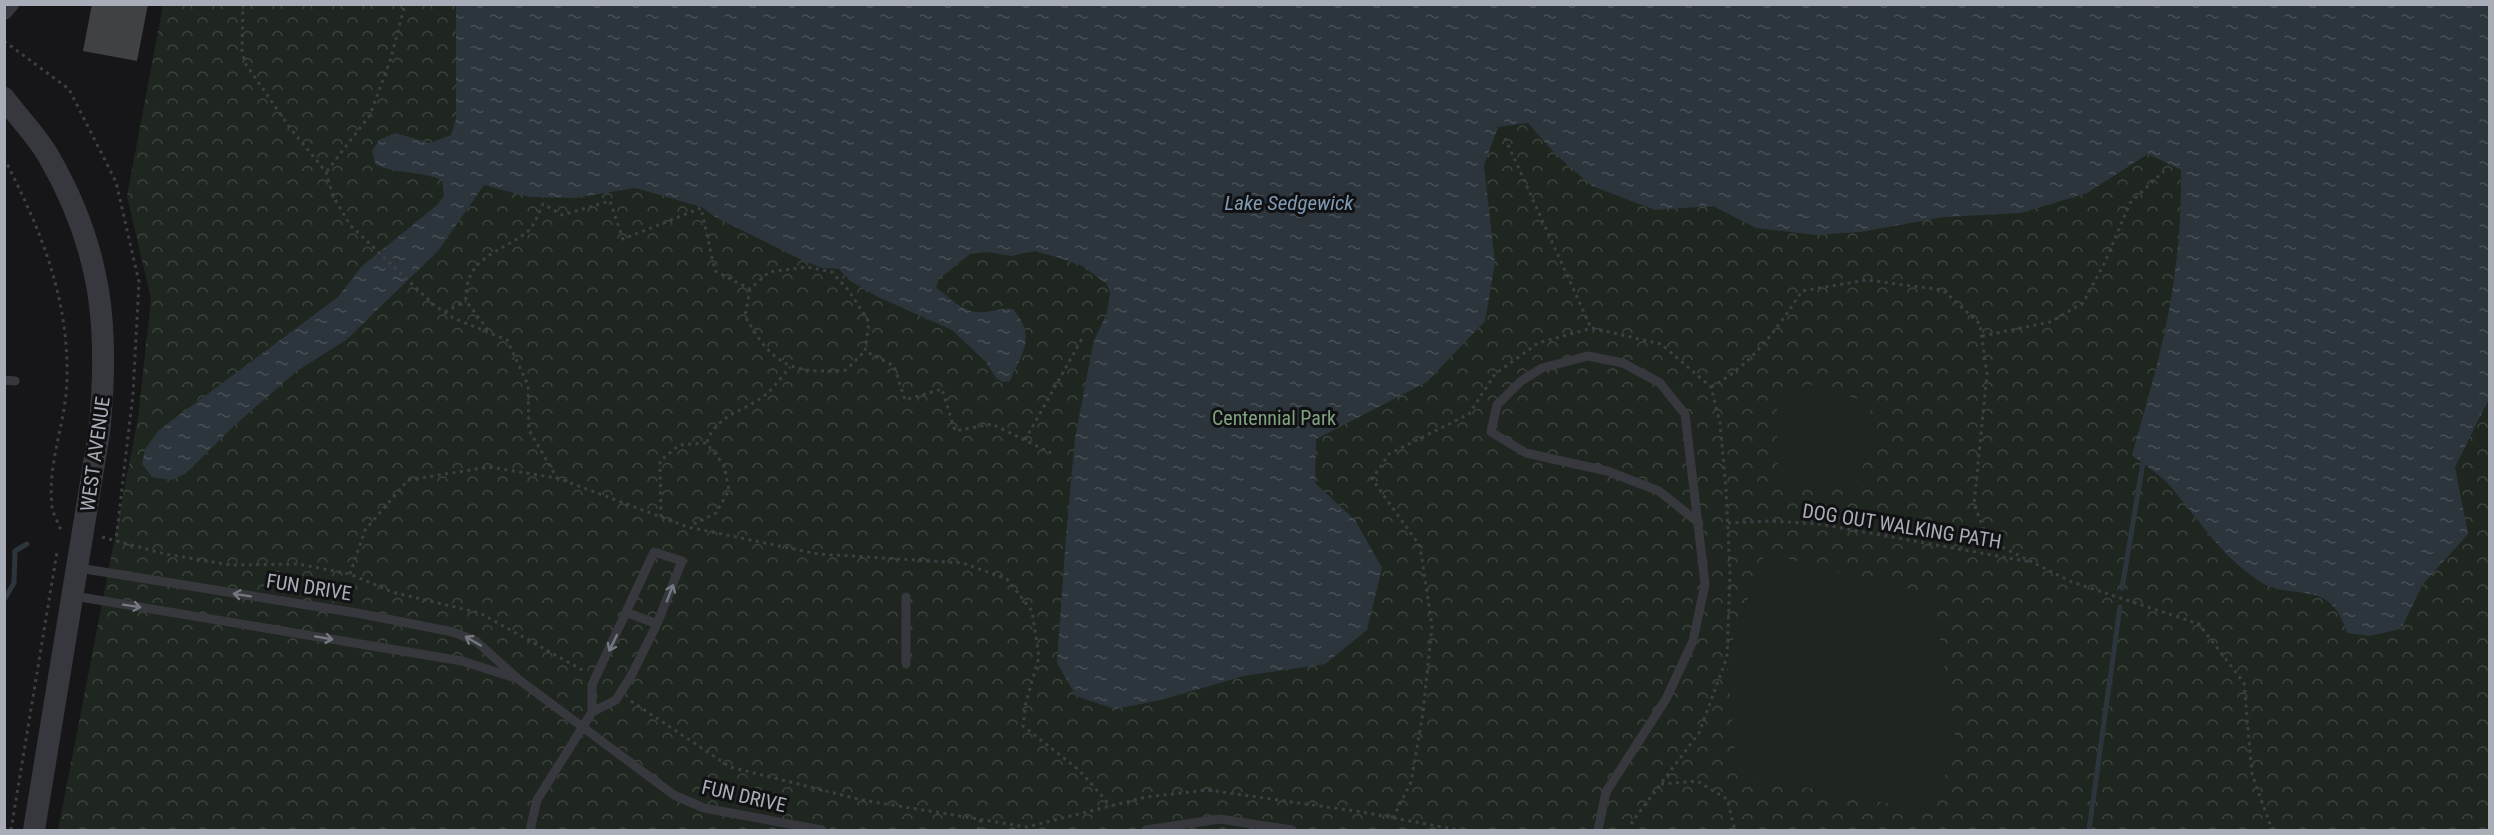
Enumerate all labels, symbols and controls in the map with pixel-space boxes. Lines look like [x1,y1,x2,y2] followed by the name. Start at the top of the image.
[1224,191,1354,215] water label: Lake Sedgewick
[75,395,115,513] street label: WEST AVENUE
[1212,406,1336,430] park label: Centennial Park
[1801,498,2003,554] street label: DOG OUT WALKING PATH
[265,568,353,606] street label: FUN DRIVE
[665,584,676,602] one-way arrow
[232,589,252,600] one-way arrow
[121,601,141,612] one-way arrow
[314,632,333,643] one-way arrow
[607,634,618,652] one-way arrow
[465,635,482,647] one-way arrow
[699,775,789,817] street label: FUN DRIVE

